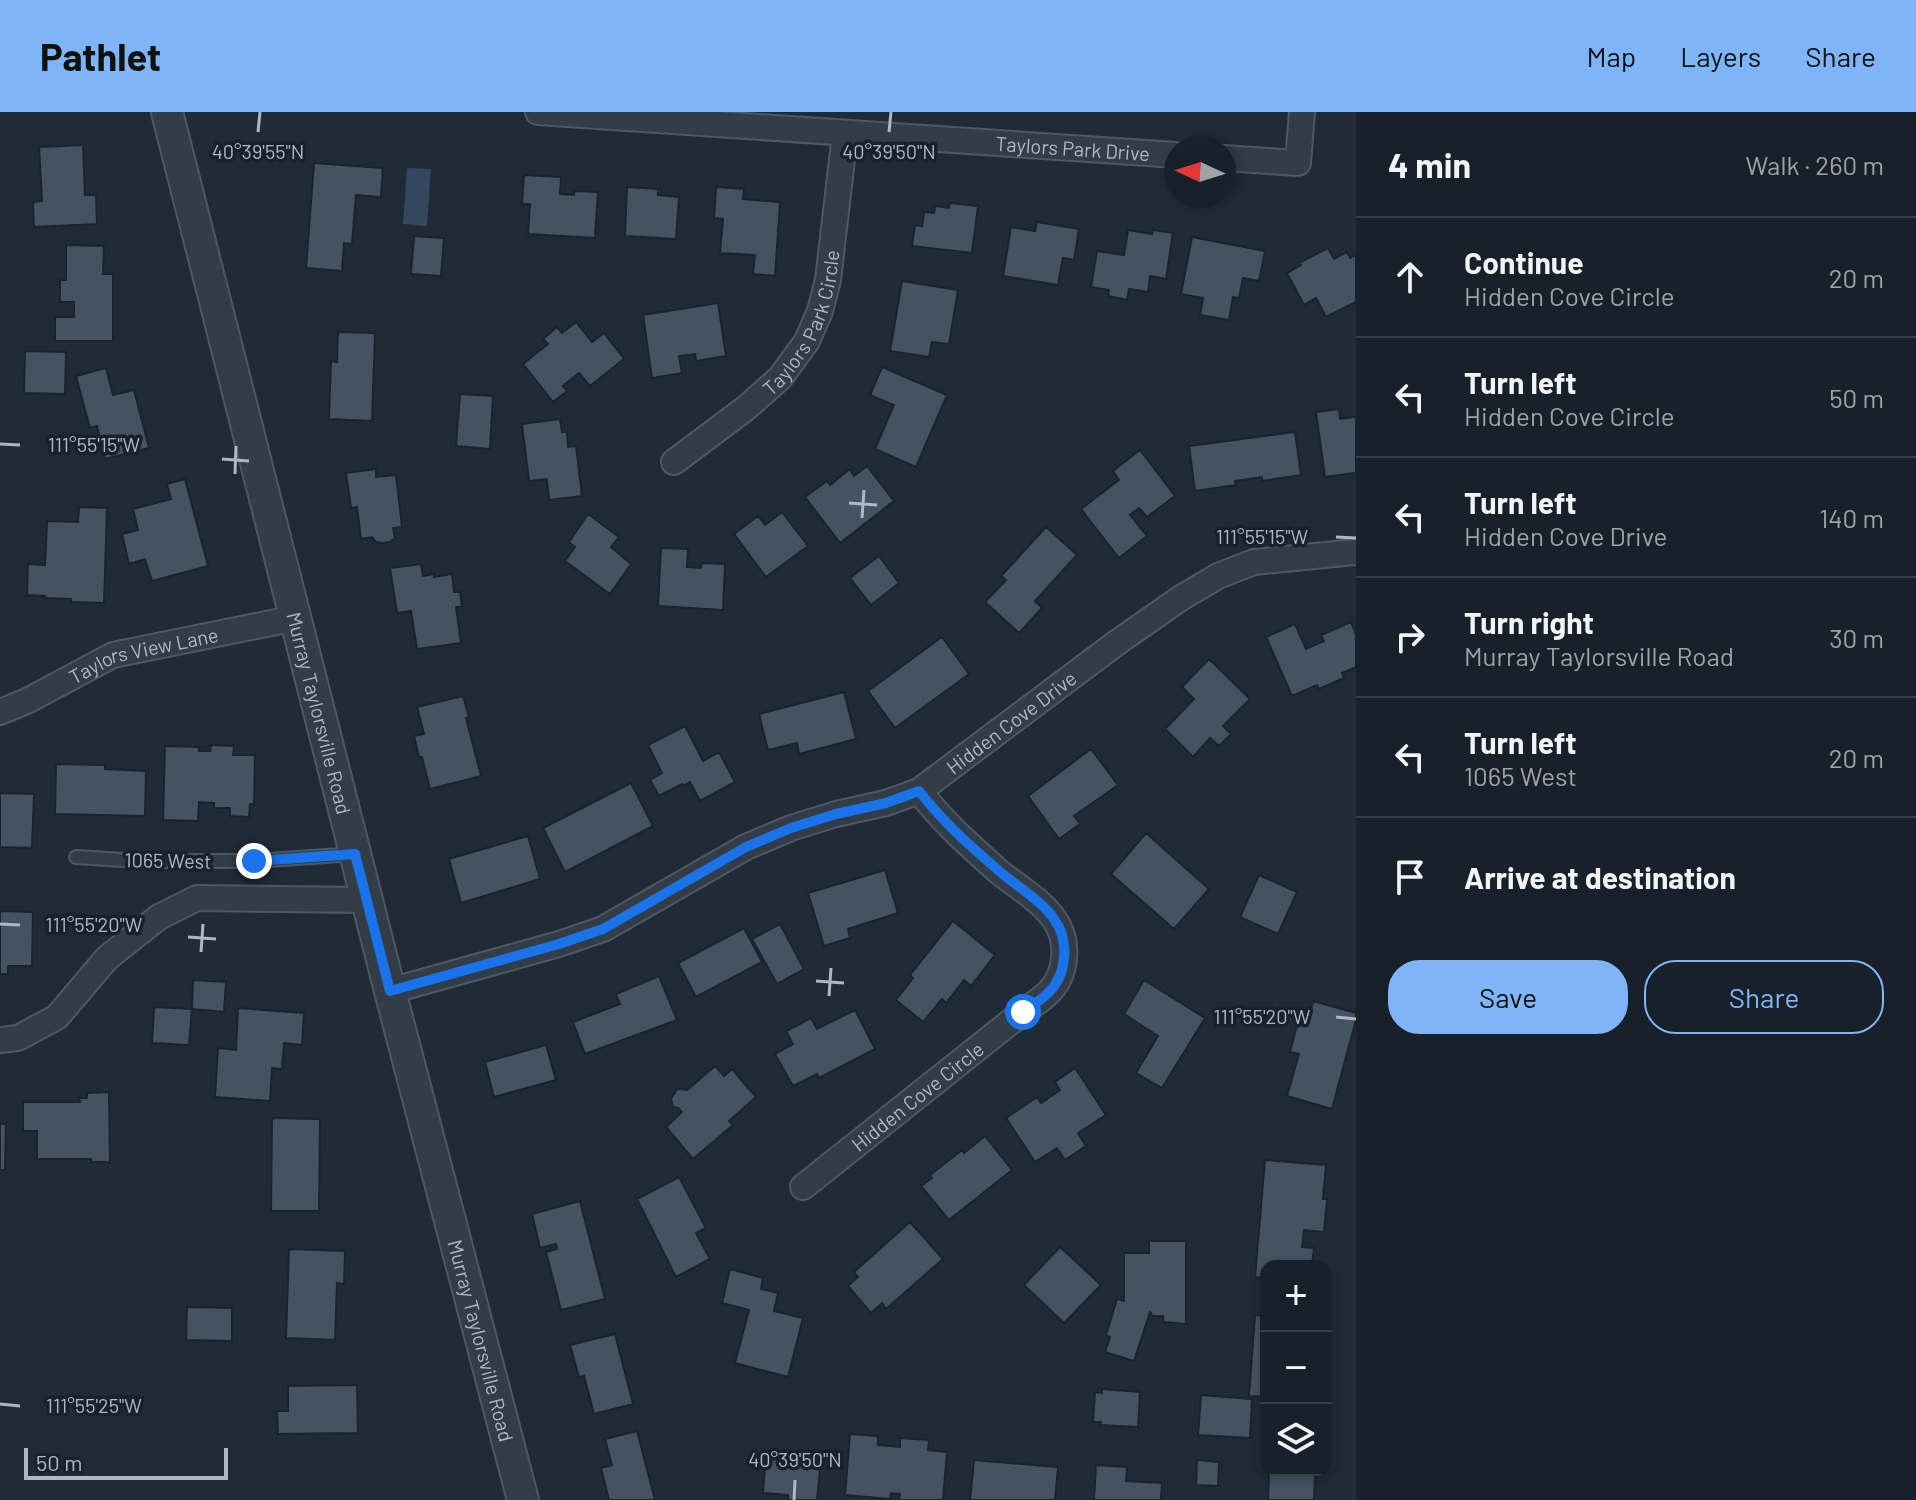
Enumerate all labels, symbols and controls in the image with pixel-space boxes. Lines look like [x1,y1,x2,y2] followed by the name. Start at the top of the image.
[40,33,161,79] text: Pathlet
[1586,39,1636,73] text: Map
[1680,39,1761,73] text: Layers
[1805,39,1876,73] text: Share
[995,131,1151,165] street label: Taylors Park Drive
[1164,136,1236,208] north arrow
[212,139,304,163] text: 40°39'55"N
[842,139,936,163] text: 40°39'50"N
[1388,144,1471,185] text: 4 min
[1746,149,1884,180] text: Walk · 260 m
[1464,244,1584,280] text: Continue
[757,249,843,400] street label: Taylors Park Circle
[1388,255,1432,299] icon: ahead
[1829,262,1884,293] text: 20 m
[1464,280,1675,311] text: Hidden Cove Circle
[1464,364,1577,400] text: Turn left
[1388,375,1432,419] icon: left
[1829,382,1884,413] text: 50 m
[1464,400,1675,431] text: Hidden Cove Circle
[48,432,140,456] text: 111°55'15"W
[1464,484,1577,520] text: Turn left
[1388,495,1432,539] icon: left
[1819,502,1884,533] text: 140 m
[1464,520,1667,551] text: Hidden Cove Drive
[1216,524,1308,548] text: 111°55'15"W
[1464,604,1594,640] text: Turn right
[282,609,357,817] street label: Murray Taylorsville Road
[1388,615,1432,659] icon: right
[65,622,220,688] street label: Taylors View Lane
[1829,622,1884,653] text: 30 m
[1464,640,1734,671] text: Murray Taylorsville Road
[941,665,1081,779] street label: Hidden Cove Drive
[1464,724,1577,760] text: Turn left
[1388,735,1432,779] icon: left
[1829,742,1884,773] text: 20 m
[1464,760,1577,791] text: 1065 West
[236,843,272,879] route end
[124,847,212,873] street label: 1065 West
[1388,855,1432,899] icon: arrive
[1464,859,1736,895] text: Arrive at destination
[46,912,143,936] text: 111°55'20"W
[1388,960,1628,1034] button: Save
[1644,960,1884,1034] button: Share
[1005,994,1041,1030] route start
[1214,1004,1311,1028] text: 111°55'20"W
[846,1036,988,1156] street label: Hidden Cove Circle
[443,1237,519,1444] street label: Murray Taylorsville Road
[1260,1260,1332,1476] map controls
[1260,1260,1332,1332] button: +
[1260,1332,1332,1404] button: −
[46,1393,142,1417] text: 111°55'25"W
[1260,1404,1332,1476] button: layers
[24,1444,228,1480] scale bar
[748,1447,842,1471] text: 40°39'50"N
[36,1449,82,1475] text: 50 m

